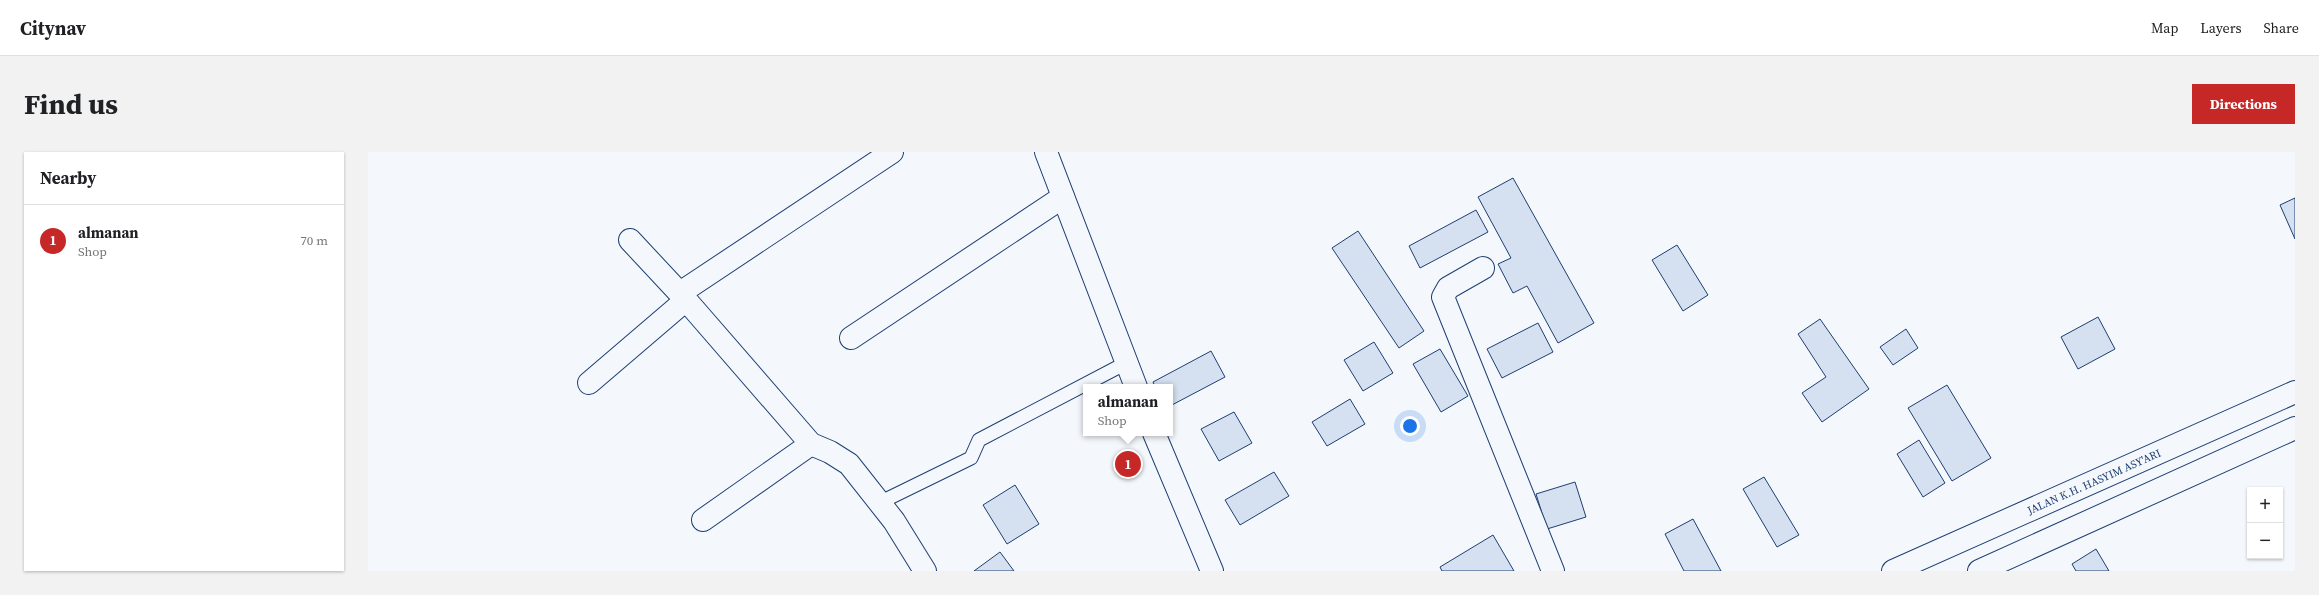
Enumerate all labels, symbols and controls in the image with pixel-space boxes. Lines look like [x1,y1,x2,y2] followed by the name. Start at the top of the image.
[20,15,86,41] text: Citynav
[2151,18,2178,38] text: Map
[2200,18,2242,38] text: Layers
[2264,18,2299,38] text: Share
[2192,84,2295,124] button: Directions
[24,85,118,123] text: Find us
[40,166,96,190] text: Nearby
[78,222,139,243] text: almanan
[49,232,57,249] text: 1
[300,232,328,249] text: 70 m
[78,243,107,260] text: Shop
[1083,384,1173,436] popup
[1098,391,1158,412] text: almanan
[1098,412,1127,429] text: Shop
[1400,416,1420,436] your location
[2024,445,2163,518] street label: JALAN K.H. HASYIM ASY'ARI
[1115,449,1141,479] pin: 1
[2247,487,2283,559] map controls
[2247,487,2283,523] button: +
[2247,523,2283,559] button: −

